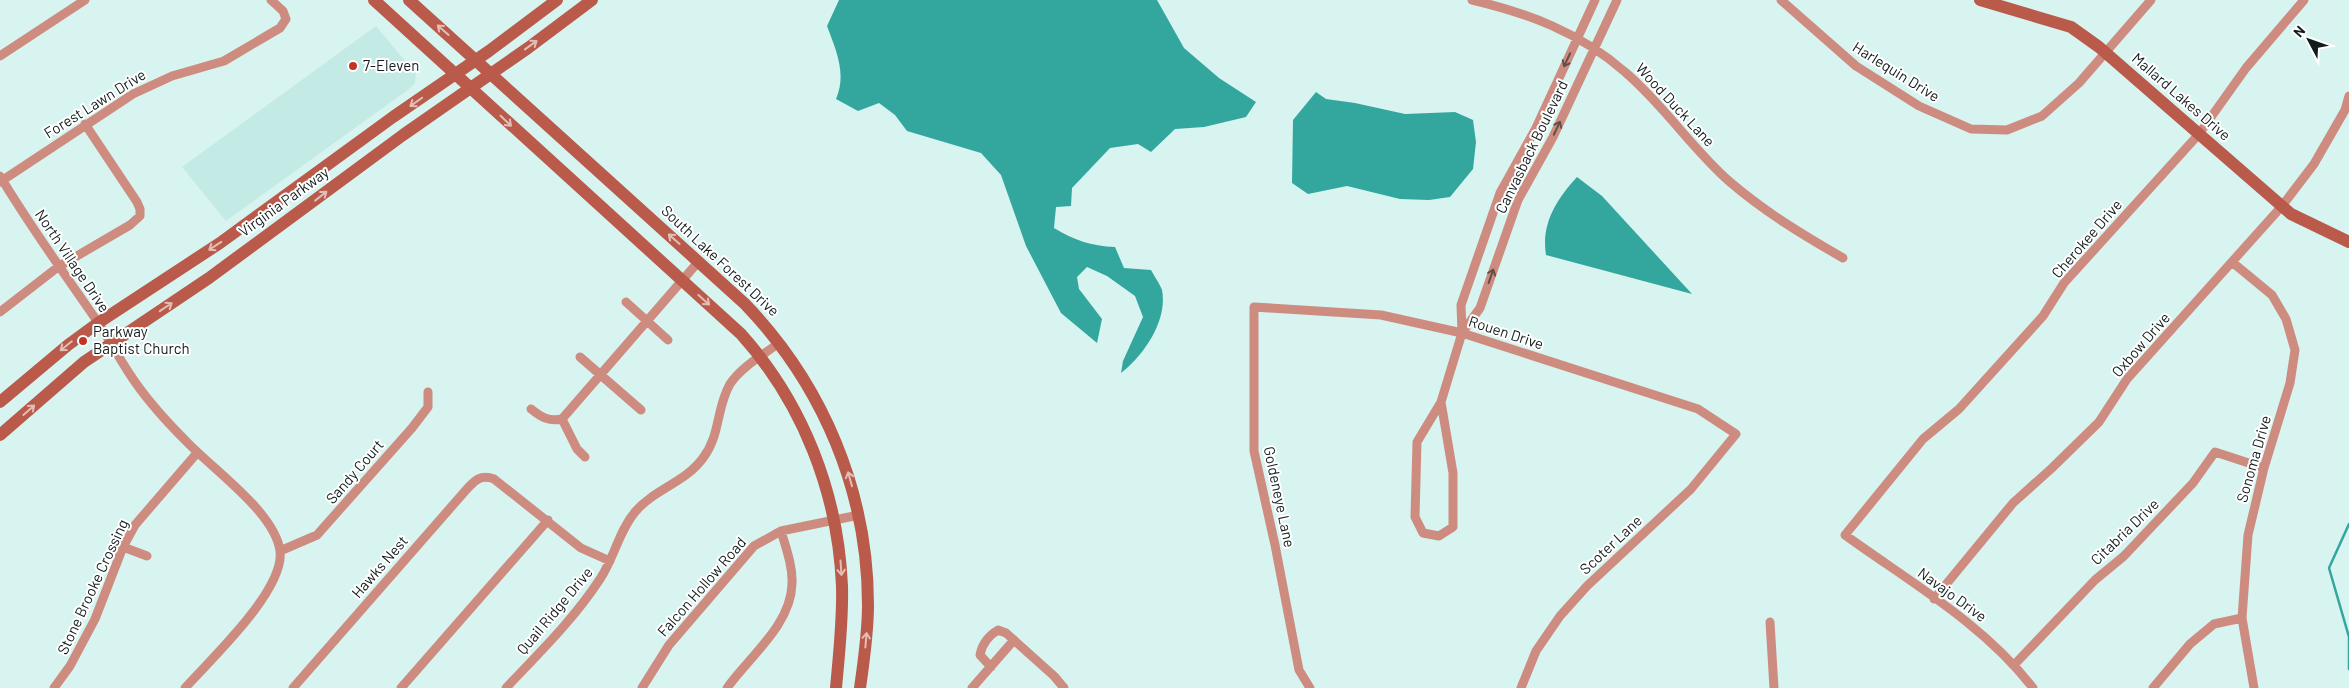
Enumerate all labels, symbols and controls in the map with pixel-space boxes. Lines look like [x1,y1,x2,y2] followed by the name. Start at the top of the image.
[2284,15,2334,65] north arrow
[2289,22,2308,40] text: N
[437,24,450,35] one-way arrow
[1850,37,1943,105] street label: Harlequin Drive
[524,40,538,50] one-way arrow
[2129,49,2235,144] street label: Mallard Lakes Drive
[1562,52,1572,67] one-way arrow
[363,56,419,74] place label: 7-Eleven
[1632,59,1719,150] street label: Wood Duck Lane
[347,60,359,72] marker: 7-Eleven
[40,65,149,142] street label: Forest Lawn Drive
[1491,77,1571,216] street label: Canvasback Boulevard
[409,97,423,107] one-way arrow
[500,115,512,127] one-way arrow
[1553,121,1562,136] one-way arrow
[235,162,332,240] street label: Virginia Parkway
[314,191,328,201] one-way arrow
[2047,195,2125,281] street label: Cherokee Drive
[658,201,783,319] street label: South Lake Forest Drive
[32,206,114,315] street label: North Village Drive
[667,233,680,244] one-way arrow
[209,241,223,251] one-way arrow
[1487,269,1497,285] one-way arrow
[698,294,711,306] one-way arrow
[159,302,173,312] one-way arrow
[2107,308,2173,380] street label: Oxbow Drive
[1467,311,1546,353] street label: Rouen Drive
[93,322,190,357] place label: Parkway Baptist Church
[77,335,89,347] marker: Parkway Baptist Church
[60,341,73,352] one-way arrow
[23,405,36,416] one-way arrow
[2232,413,2274,504] street label: Sonoma Drive
[322,436,387,507] street label: Sandy Court
[1261,445,1299,549] street label: Goldeneye Lane
[844,471,854,487] one-way arrow
[2087,494,2162,568] street label: Citabria Drive
[1575,511,1645,578] street label: Scoter Lane
[53,516,131,657] street label: Stone Brooke Crossing
[347,532,411,601] street label: Hawks Nest
[653,533,749,640] street label: Falcon Hollow Road
[836,560,845,576] one-way arrow
[513,563,596,658] street label: Quail Ridge Drive
[1915,563,1990,625] street label: Navajo Drive
[861,632,871,648] one-way arrow

